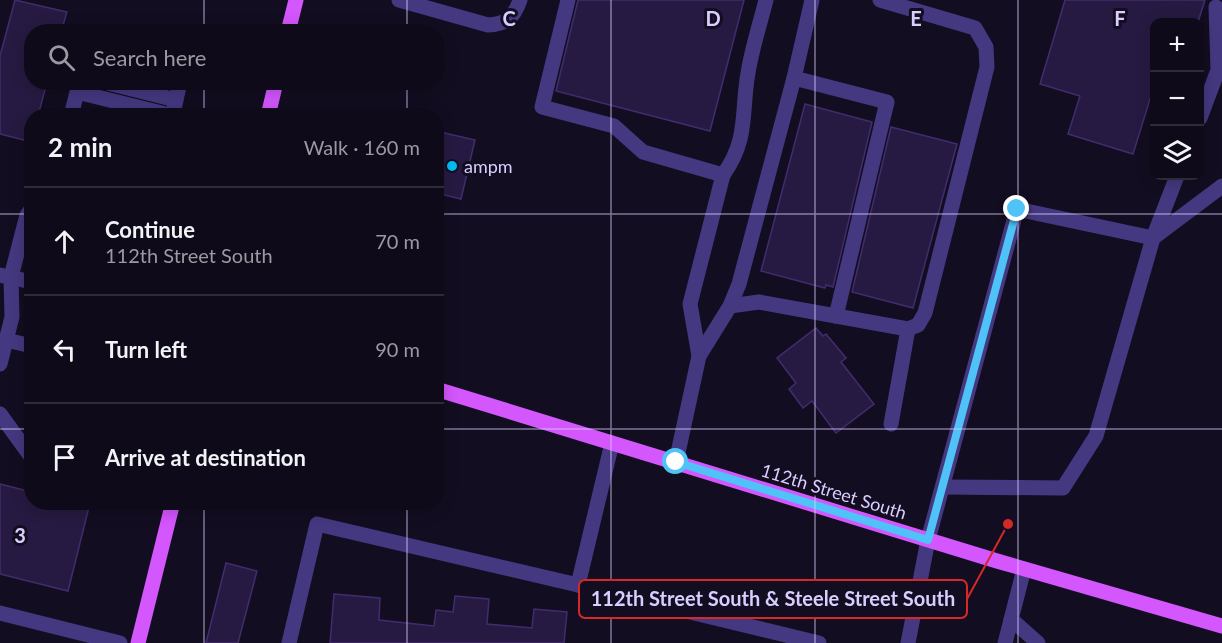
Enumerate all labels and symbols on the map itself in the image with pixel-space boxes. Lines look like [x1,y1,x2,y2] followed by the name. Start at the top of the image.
[502,6,516,30] text: C
[705,6,721,30] text: D
[910,6,922,30] text: E
[1114,6,1126,30] text: F
[464,155,513,177] place label: ampm
[445,159,459,173] marker: ampm
[1003,195,1029,221] route end
[662,448,688,474] route start
[759,458,909,524] street label: 112th Street South
[14,523,26,547] text: 3
[579,580,967,618] callout: 112th Street South & Steele Street South
[591,586,955,610] text: 112th Street South & Steele Street South

